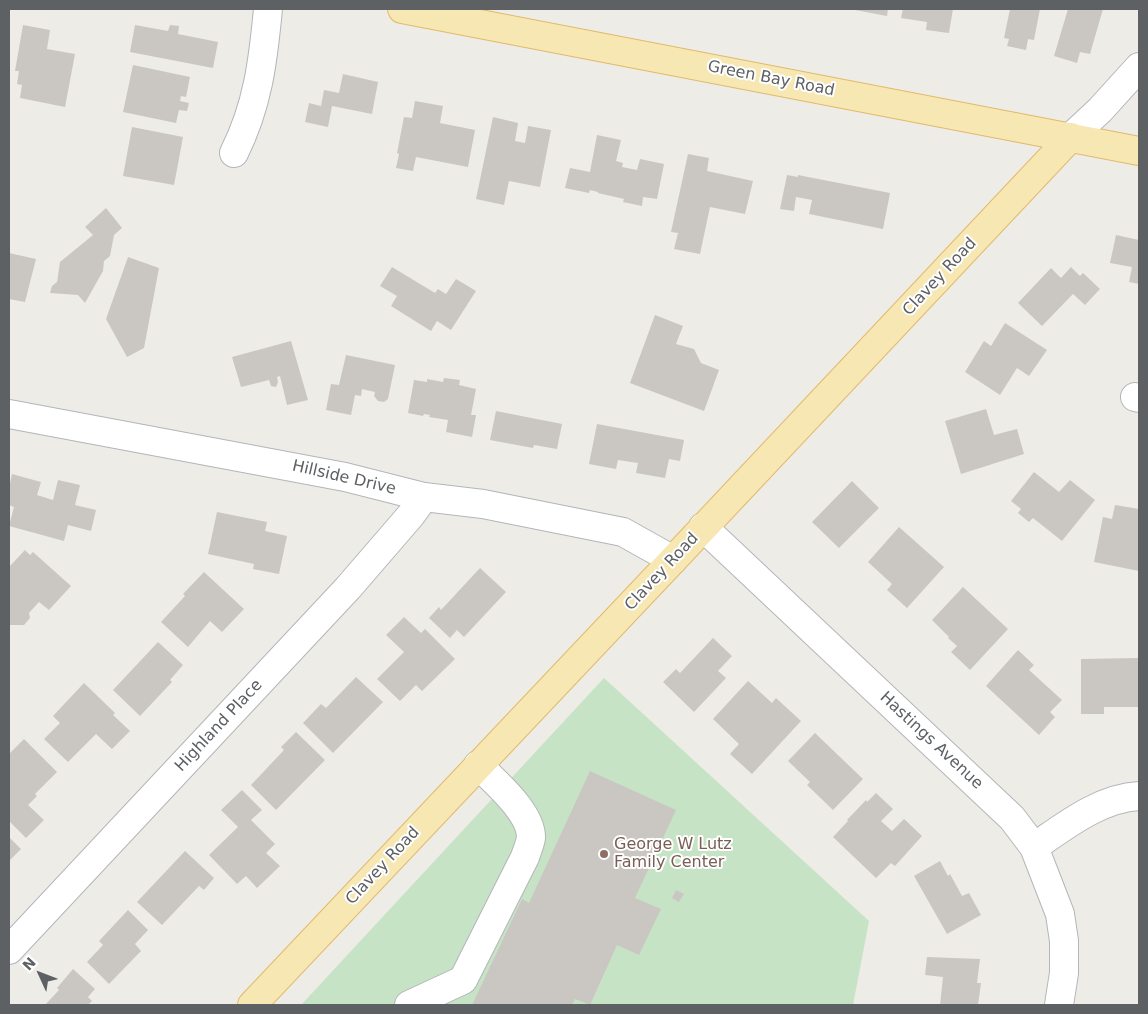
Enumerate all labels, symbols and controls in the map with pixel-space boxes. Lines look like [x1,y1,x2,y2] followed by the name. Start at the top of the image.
[706,57,836,101] street label: Green Bay Road
[899,234,981,320] street label: Clavey Road
[290,457,398,499] street label: Hillside Drive
[621,529,703,615] street label: Clavey Road
[171,676,267,776] street label: Highland Place
[875,688,987,794] street label: Hastings Avenue
[342,823,424,909] street label: Clavey Road
[614,835,732,873] place label: George W Lutz Family Center
[598,848,610,860] marker: George W Lutz Family Center
[15,949,65,999] north arrow
[19,954,39,974] text: N

